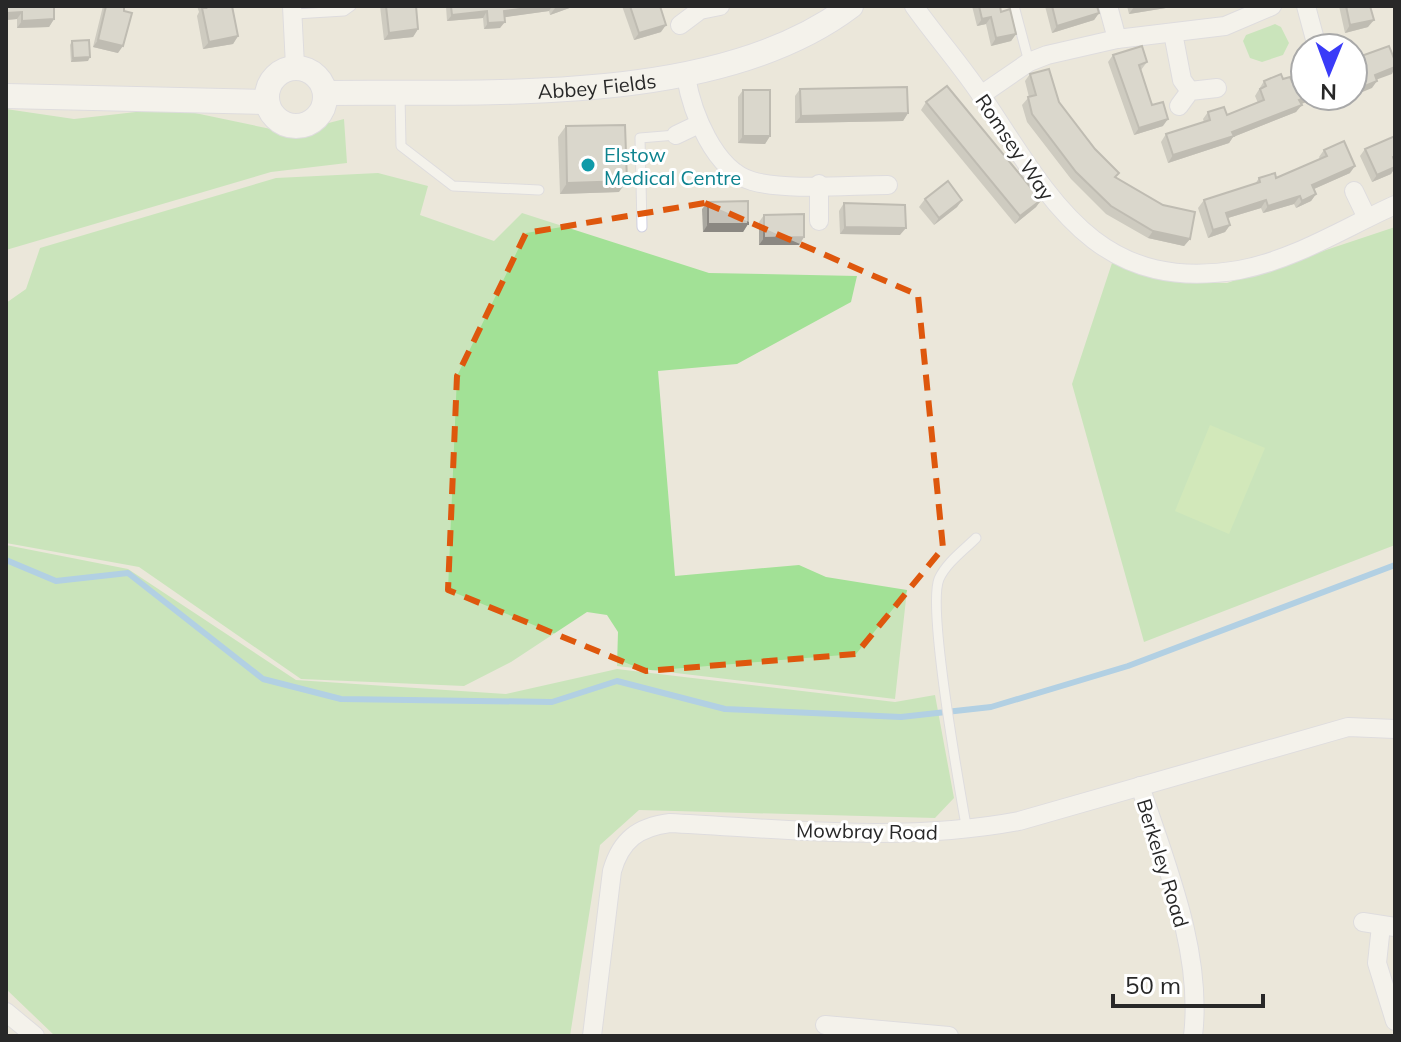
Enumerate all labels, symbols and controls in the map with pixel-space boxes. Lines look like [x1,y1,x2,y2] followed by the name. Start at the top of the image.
[1289,32,1369,112] north arrow
[537,67,658,103] street label: Abbey Fields
[1320,78,1337,106] text: N
[970,89,1060,205] street label: Romsey Way
[604,142,741,190] place label: Elstow Medical Centre
[579,156,597,174] marker: Elstow Medical Centre
[1132,796,1194,930] street label: Berkeley Road
[796,817,938,845] street label: Mowbray Road
[1113,958,1263,1008] scale bar
[1125,970,1181,1000] text: 50 m

